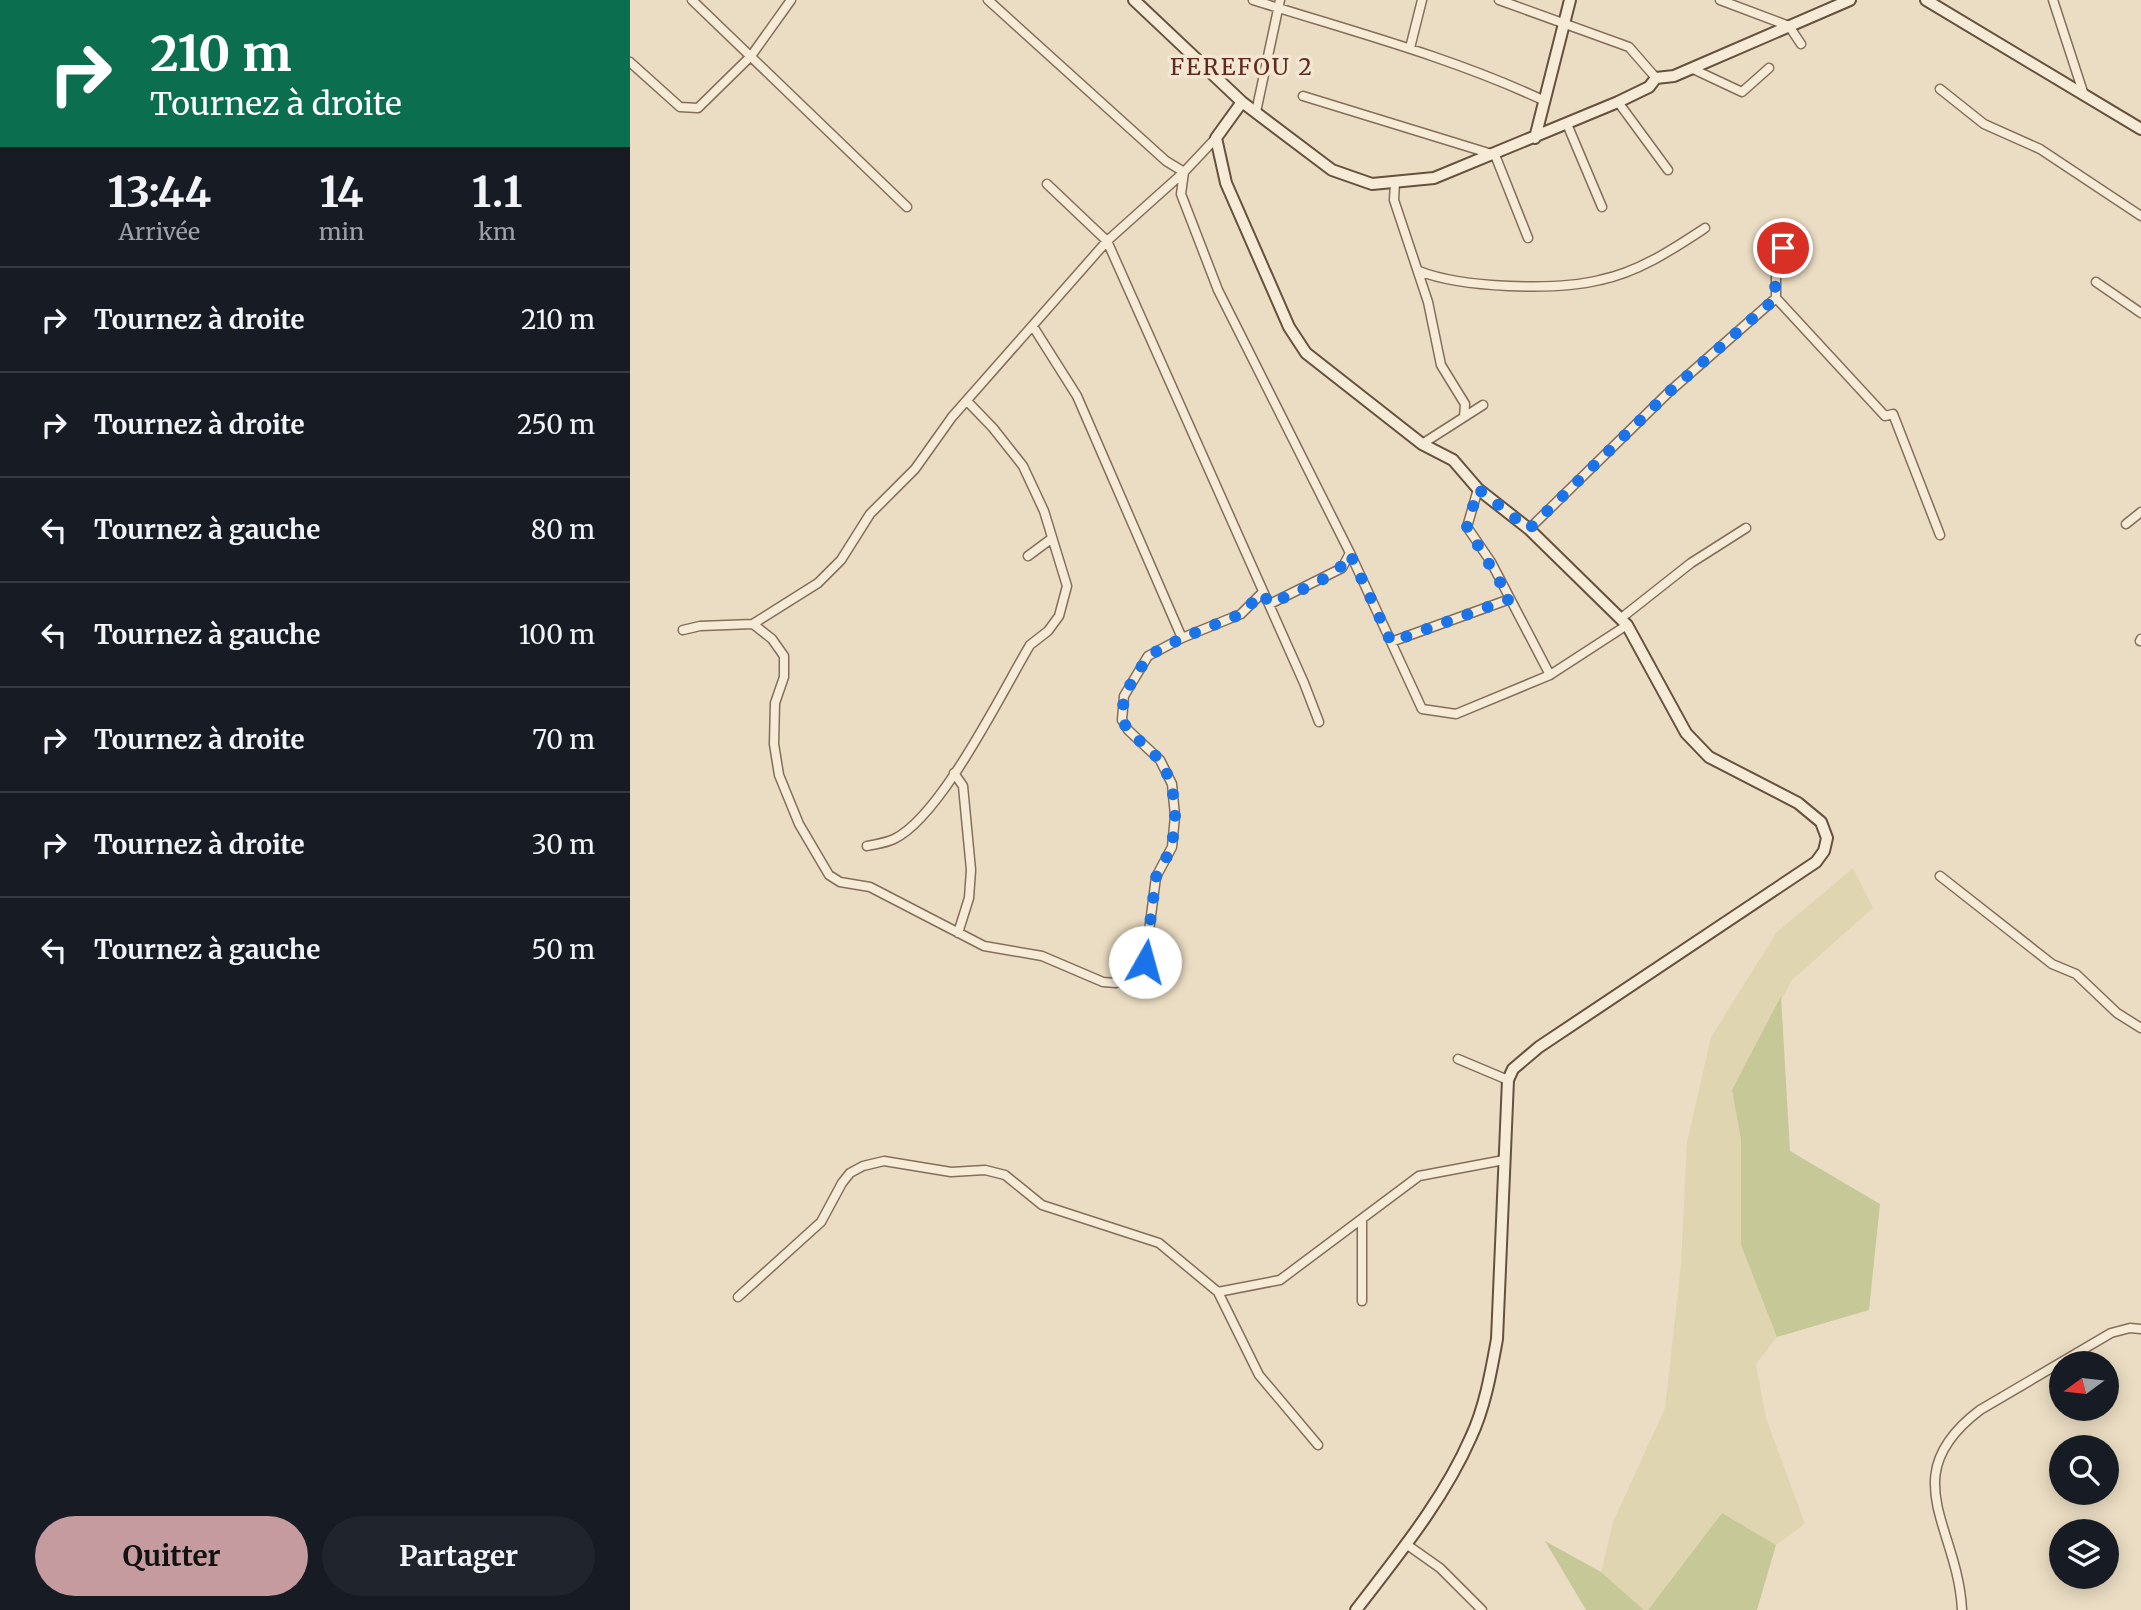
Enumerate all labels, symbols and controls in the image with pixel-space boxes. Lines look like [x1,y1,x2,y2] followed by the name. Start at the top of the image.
[150,23,291,84] text: 210 m
[35,28,126,119] icon: right
[1170,52,1314,81] district label: FEREFOU 2
[150,84,402,124] text: Tournez à droite
[107,166,211,218] text: 13:44
[319,166,363,218] text: 14
[472,166,522,218] text: 1.1
[119,217,200,246] text: Arrivée
[319,217,364,246] text: min
[478,217,516,246] text: km
[1753,218,1813,278] pin
[1764,229,1802,267] icon: arrive
[35,301,73,339] icon: right
[94,303,305,336] text: Tournez à droite
[521,303,595,336] text: 210 m
[35,406,73,444] icon: right
[94,408,305,441] text: Tournez à droite
[517,408,595,441] text: 250 m
[35,511,73,549] icon: left
[94,513,320,546] text: Tournez à gauche
[531,513,595,546] text: 80 m
[35,616,73,654] icon: left
[94,618,320,651] text: Tournez à gauche
[519,618,595,651] text: 100 m
[35,721,73,759] icon: right
[94,723,305,756] text: Tournez à droite
[532,723,595,756] text: 70 m
[35,826,73,864] icon: right
[94,828,305,861] text: Tournez à droite
[532,828,595,861] text: 30 m
[1108,925,1182,999] position arrow
[35,931,73,969] icon: left
[94,933,320,966] text: Tournez à gauche
[531,933,595,966] text: 50 m
[2049,1351,2119,1421] north arrow
[2049,1351,2119,1589] map controls
[2049,1435,2119,1505] button: search
[35,1516,308,1596] button: Quitter
[322,1516,595,1596] button: Partager
[2049,1519,2119,1589] button: layers

